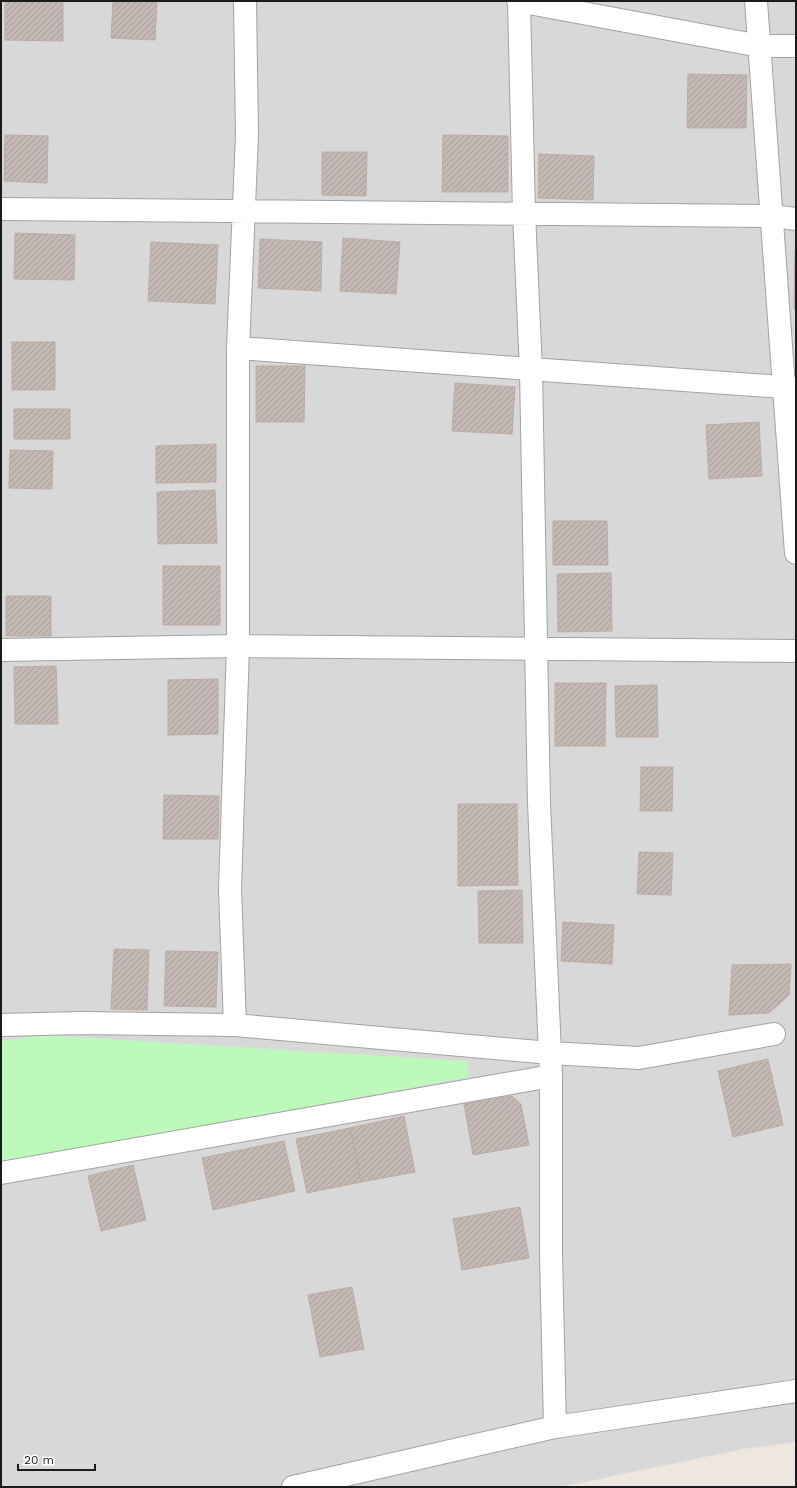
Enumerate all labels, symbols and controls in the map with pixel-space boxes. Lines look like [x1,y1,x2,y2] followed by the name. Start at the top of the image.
[18,1446,95,1472] scale bar
[24,1453,54,1467] text: 20 m

